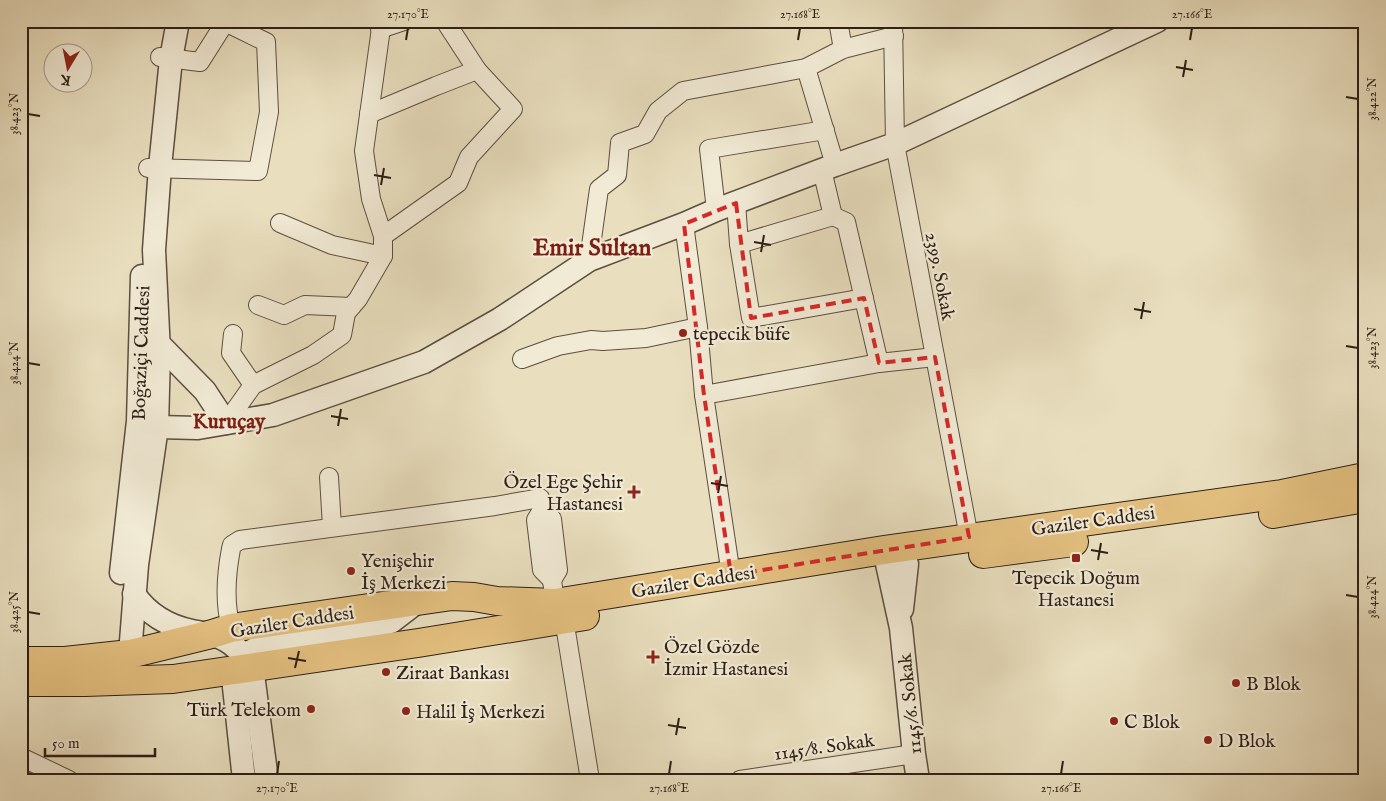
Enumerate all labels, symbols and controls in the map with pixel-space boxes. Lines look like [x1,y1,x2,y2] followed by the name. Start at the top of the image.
[387,7,429,22] text: 27.170°E
[780,7,820,22] text: 27.168°E
[1172,7,1212,22] text: 27.166°E
[42,42,92,92] north arrow
[59,70,72,90] text: K
[1365,77,1380,121] text: 38.422°N
[7,92,22,135] text: 38.423°N
[919,230,959,323] street label: 2399. Sokak
[533,233,651,264] district label: Emir Sultan
[128,285,156,421] street label: Boğaziçi Caddesi
[693,323,791,347] place label: tepecik büfe
[1365,326,1380,369] text: 38.423°N
[677,327,689,339] marker: tepecik büfe
[7,341,22,385] text: 38.424°N
[193,409,266,436] district label: Kuruçay
[503,471,623,517] place label: Özel Ege Şehir Hastanesi
[627,485,641,499] marker: Özel Ege Şehir Hastanesi
[1030,501,1157,543] street label: Gaziler Caddesi
[361,550,446,596] place label: Yenişehir İş Merkezi
[1070,552,1082,564] marker: Tepecik Doğum Hastanesi
[630,561,757,605] street label: Gaziler Caddesi
[345,565,357,577] marker: Yenişehir İş Merkezi
[1012,567,1140,613] place label: Tepecik Doğum Hastanesi
[1365,575,1380,619] text: 38.424°N
[7,590,22,633] text: 38.425°N
[229,601,356,645] street label: Gaziler Caddesi
[664,636,788,682] place label: Özel Gözde İzmir Hastanesi
[646,650,660,664] marker: Özel Gözde İzmir Hastanesi
[894,651,928,755] street label: 1145/6. Sokak
[396,662,510,686] place label: Ziraat Bankası
[380,666,392,678] marker: Ziraat Bankası
[1246,673,1302,697] place label: B Blok
[1230,677,1242,689] marker: B Blok
[187,699,301,723] place label: Türk Telekom
[416,701,545,725] place label: Halil İş Merkezi
[305,703,317,715] marker: Türk Telekom
[400,705,412,717] marker: Halil İş Merkezi
[1124,711,1181,735] place label: C Blok
[1108,715,1120,727] marker: C Blok
[45,726,155,758] scale bar
[773,729,877,767] street label: 1145/8. Sokak
[1218,730,1276,754] place label: D Blok
[52,734,80,753] text: 50 m
[1202,734,1214,746] marker: D Blok
[256,781,298,796] text: 27.170°E
[649,781,689,796] text: 27.168°E
[1041,781,1081,796] text: 27.166°E

